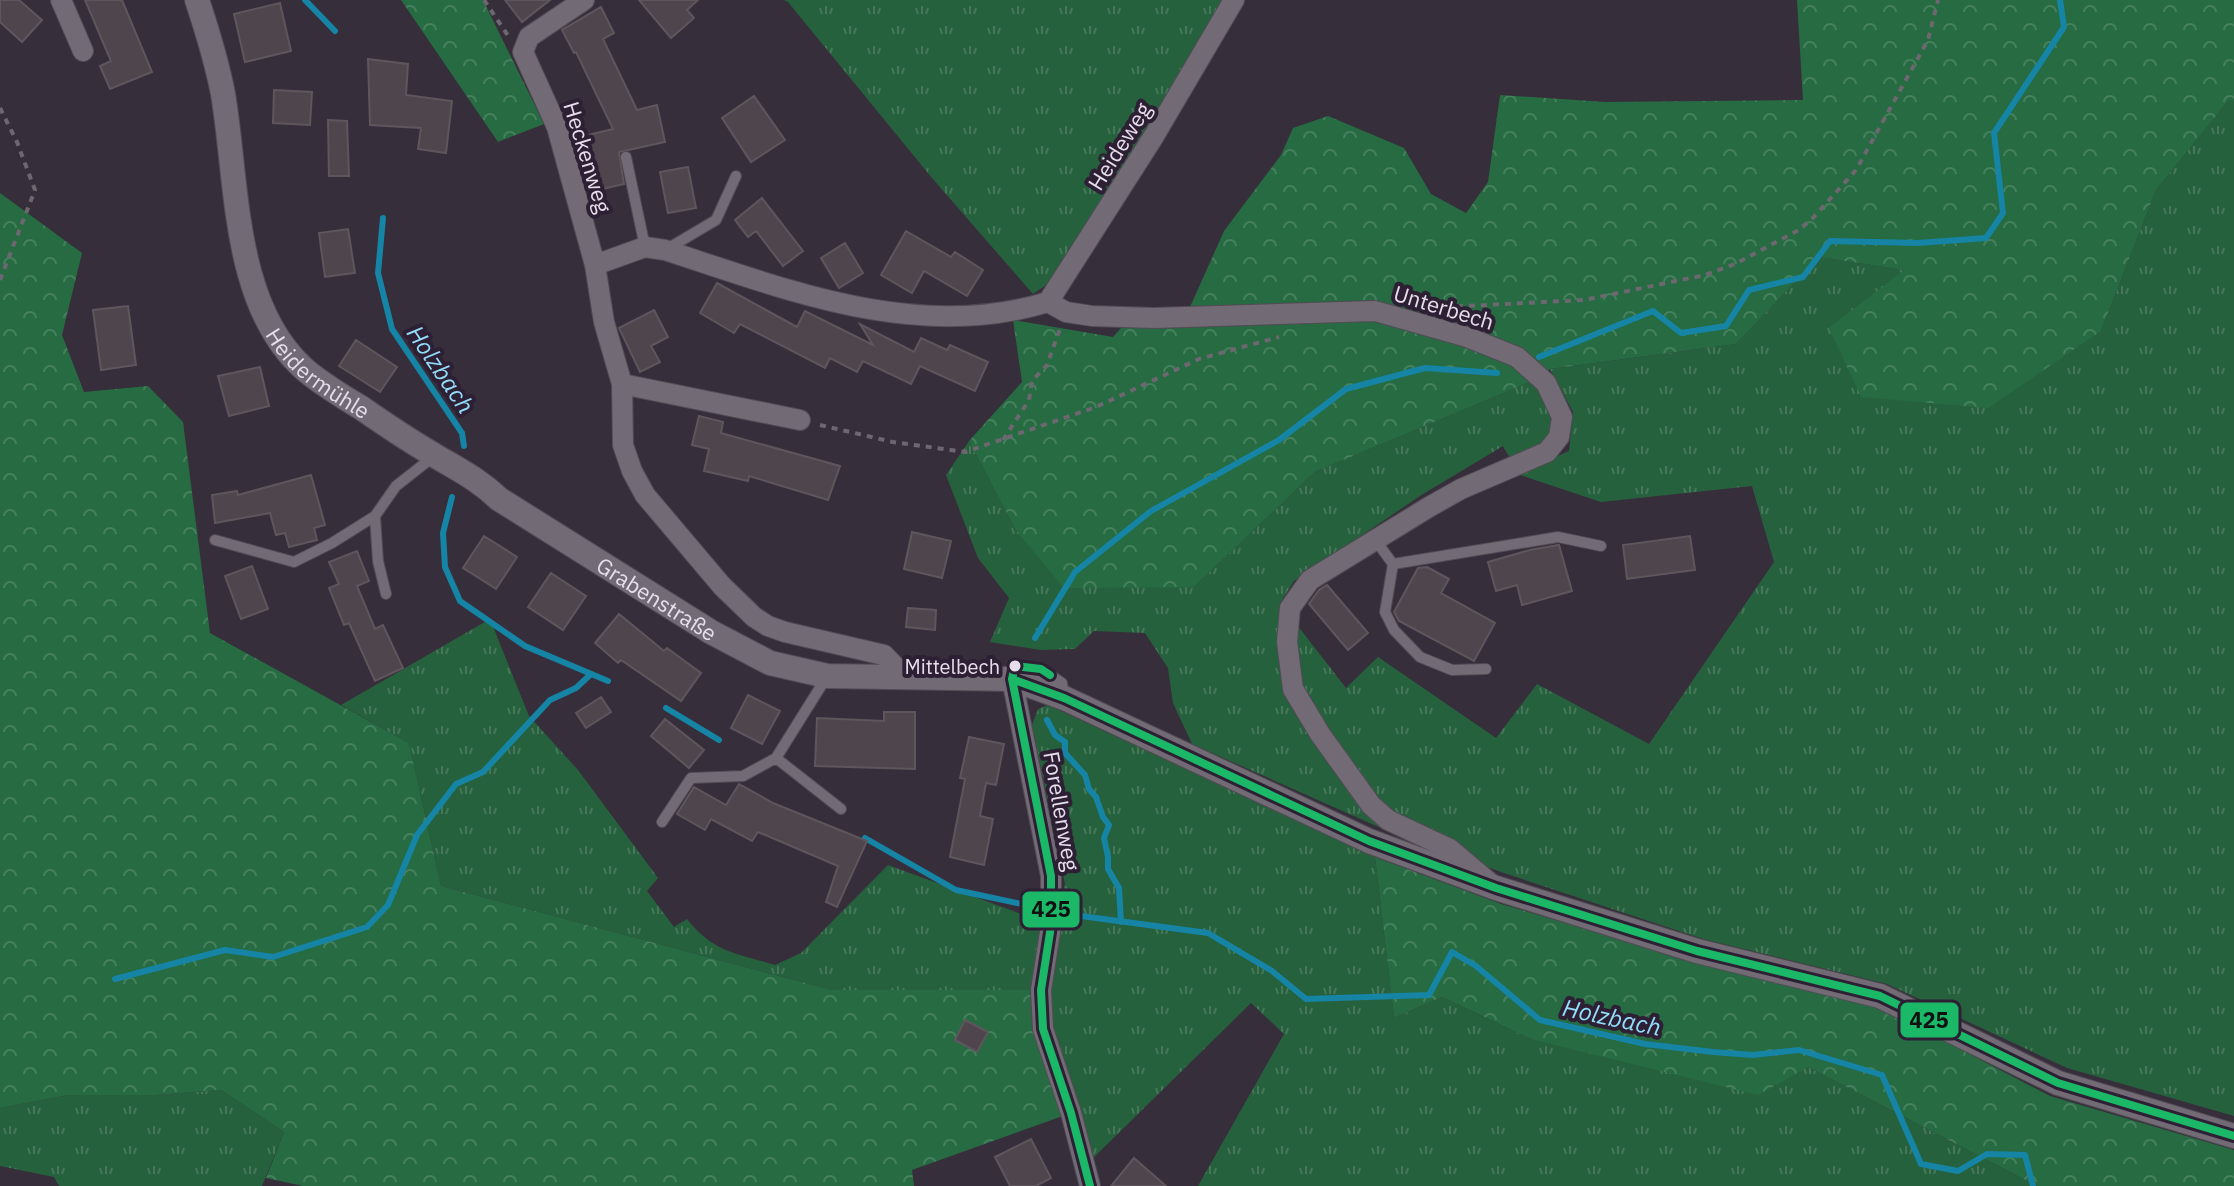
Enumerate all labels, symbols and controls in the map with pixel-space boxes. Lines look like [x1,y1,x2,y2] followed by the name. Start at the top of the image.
[1081,96,1158,195] street label: Heideweg
[557,98,619,217] street label: Heckenweg
[1390,278,1498,336] street label: Unterbech
[400,319,482,419] water label: Holzbach
[260,322,376,424] street label: Heidermühle
[592,550,723,647] street label: Grabenstraße
[905,653,1000,680] place label: Mittelbech
[1007,658,1023,674] marker: Mittelbech
[1037,749,1087,873] street label: Forellenweg
[1021,890,1081,929] line badge: 425
[1031,894,1071,923] text: 425
[1560,991,1664,1043] water label: Holzbach
[1899,1001,1960,1039] line badge: 425
[1909,1005,1949,1034] text: 425

